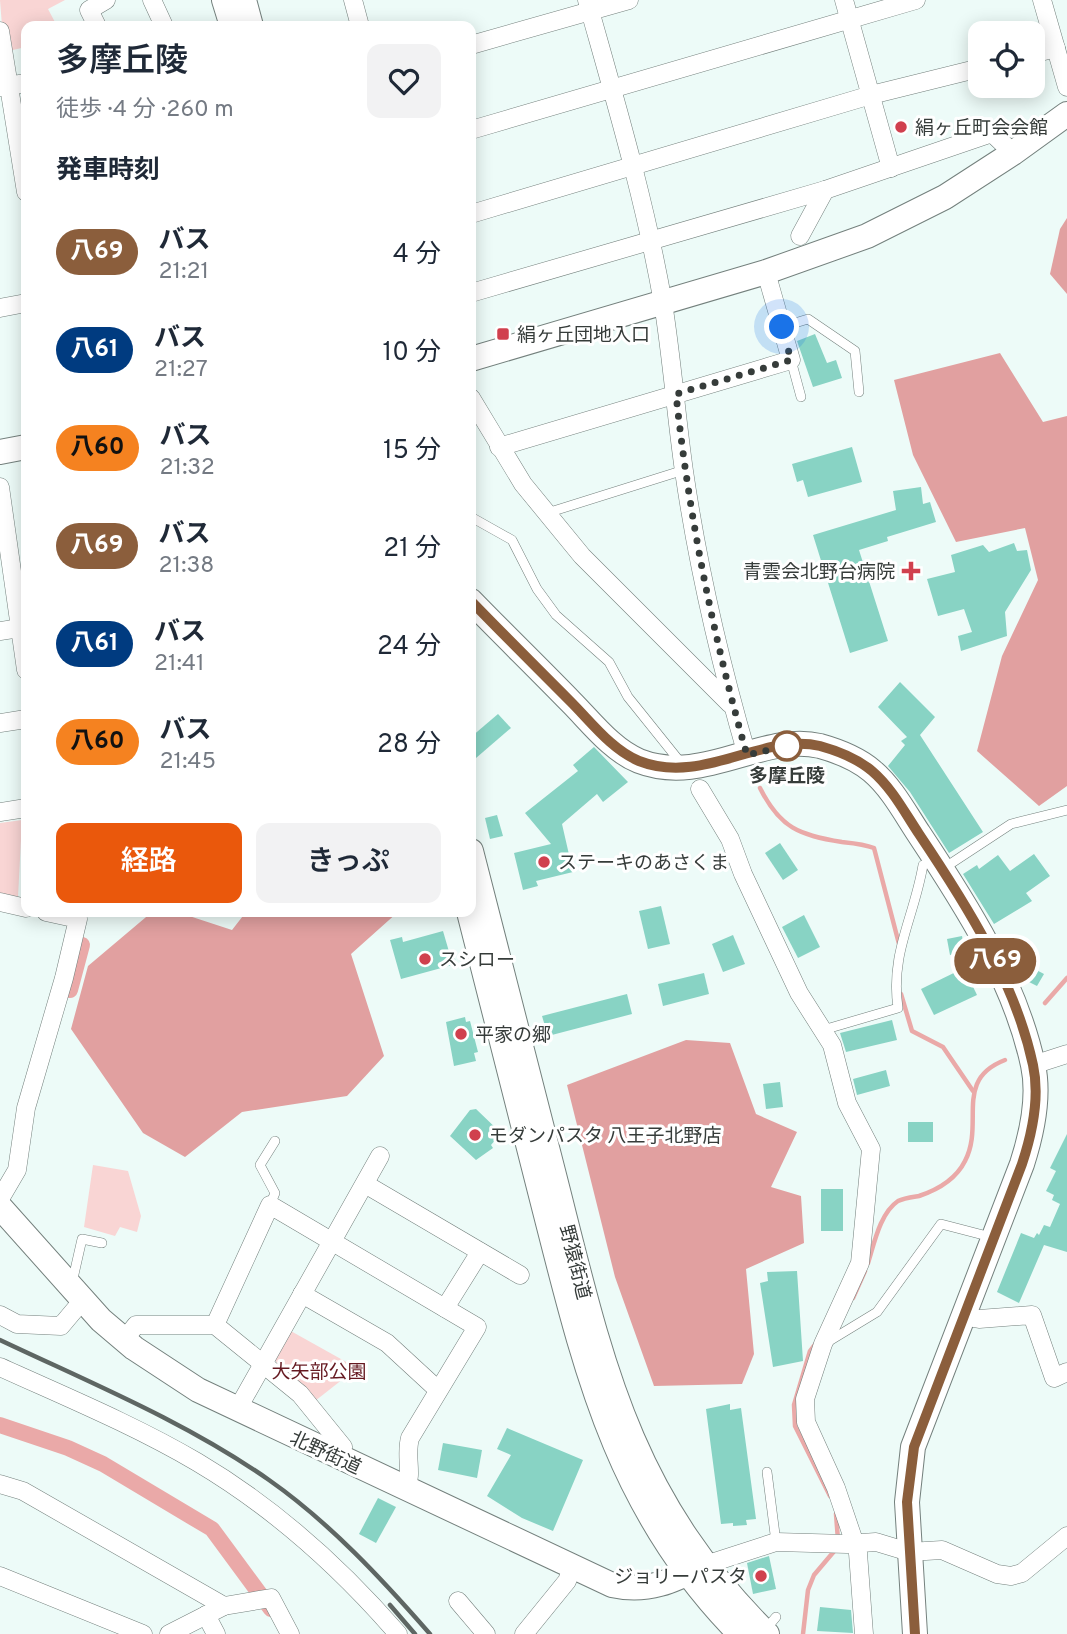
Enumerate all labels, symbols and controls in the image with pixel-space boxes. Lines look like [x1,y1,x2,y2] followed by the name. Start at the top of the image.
[968,21,1045,98] map controls
[968,21,1045,98] button: locate
[56,42,188,84] text: 多摩丘陵
[367,44,441,118] button: heart
[56,96,234,125] text: 徒歩 · 4 分 · 260 m
[915,117,1048,141] place label: 絹ヶ丘町会会館
[893,119,909,135] marker: 絹ヶ丘町会会館
[56,155,160,188] text: 発車時刻
[159,225,211,258] text: バス
[70,237,124,267] text: 八69
[393,239,441,272] text: 4 分
[159,258,209,287] text: 21:21
[764,309,799,344] your location
[154,323,206,356] text: バス
[517,324,650,348] place label: 絹ヶ丘団地入口
[495,326,511,342] marker: 絹ヶ丘団地入口
[70,335,119,365] text: 八61
[382,337,441,370] text: 10 分
[154,356,208,385] text: 21:27
[160,421,212,454] text: バス
[70,433,125,463] text: 八60
[383,435,441,468] text: 15 分
[160,454,215,483] text: 21:32
[159,519,211,552] text: バス
[70,531,124,561] text: 八69
[383,533,441,566] text: 21 分
[159,552,214,581] text: 21:38
[743,561,895,585] place label: 青雲会北野台病院
[901,561,921,581] marker: 青雲会北野台病院
[154,617,206,650] text: バス
[70,629,119,659] text: 八61
[377,631,441,664] text: 24 分
[154,650,205,679] text: 21:41
[160,715,212,748] text: バス
[70,727,125,757] text: 八60
[377,729,441,762] text: 28 分
[772,731,802,761] marker: 多摩丘陵
[160,748,216,777] text: 21:45
[749,765,825,789] place label: 多摩丘陵
[56,823,242,903] button: 経路
[256,823,441,903] button: きっぷ
[558,852,729,876] place label: ステーキのあさくま
[536,854,552,870] marker: ステーキのあさくま
[955,938,1035,984] line badge: 八69
[968,946,1022,976] text: 八69
[439,949,515,973] place label: スシロー
[417,951,433,967] marker: スシロー
[475,1024,551,1048] place label: 平家の郷
[453,1026,469,1042] marker: 平家の郷
[489,1125,721,1149] place label: モダンパスタ 八王子北野店
[467,1127,483,1143] marker: モダンパスタ 八王子北野店
[553,1223,595,1302] street label: 野猿街道
[271,1361,367,1385] park label: 大矢部公園
[286,1427,365,1481] street label: 北野街道
[614,1566,747,1590] place label: ジョリーパスタ
[753,1568,769,1584] marker: ジョリーパスタ

